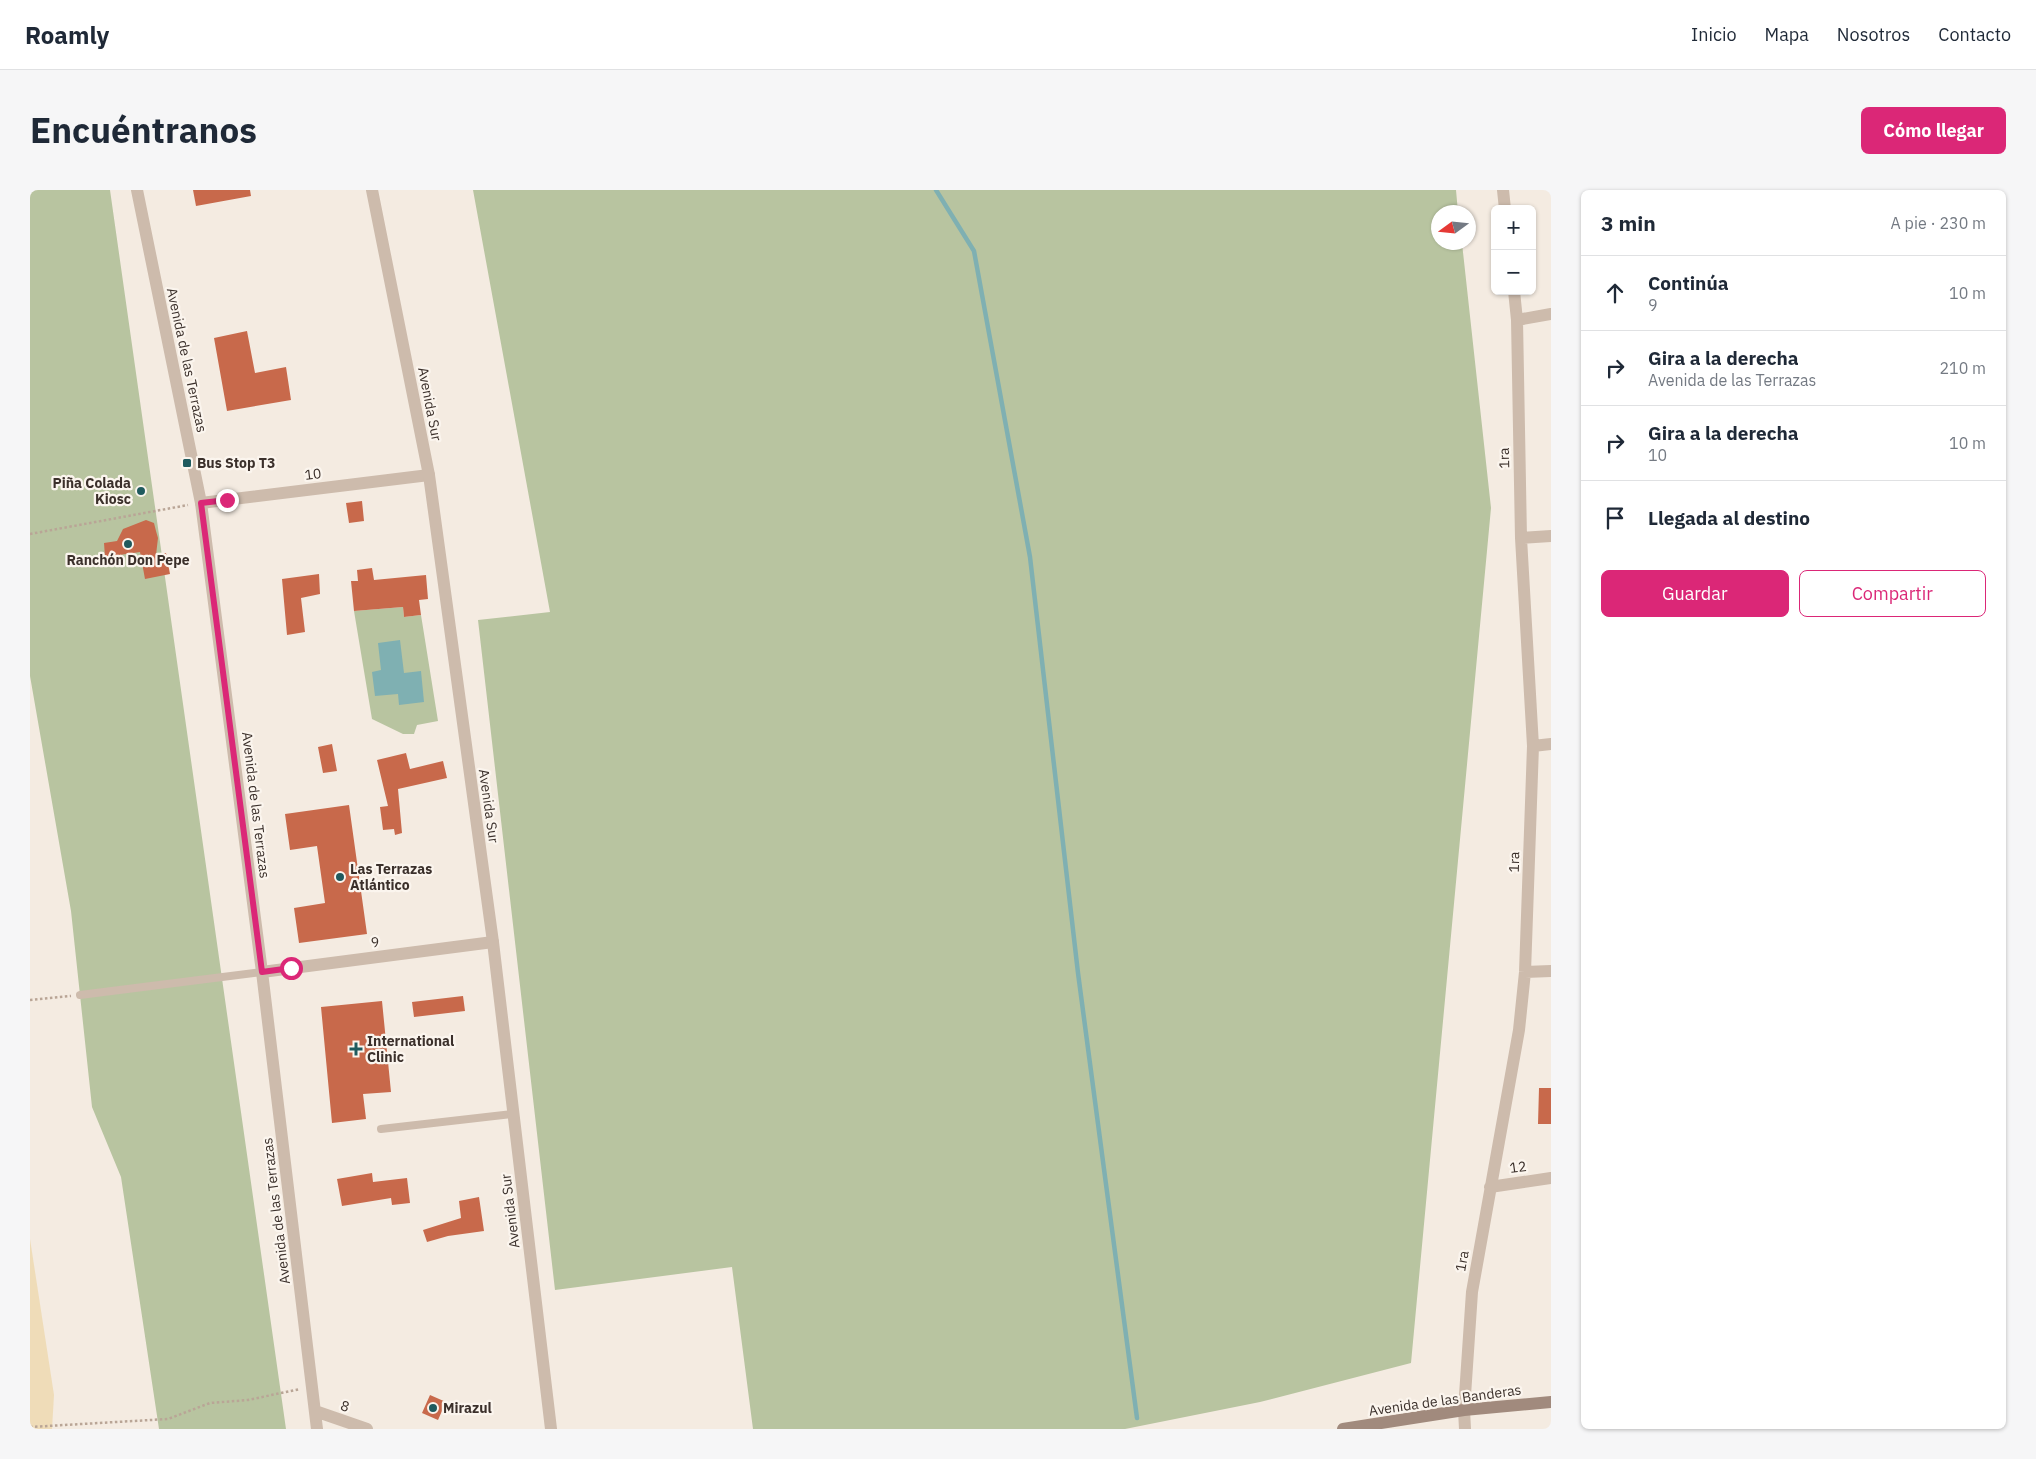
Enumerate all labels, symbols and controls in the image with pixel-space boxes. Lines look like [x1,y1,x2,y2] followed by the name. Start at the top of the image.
[25,19,109,51] text: Roamly
[1691,23,1737,46] text: Inicio
[1765,23,1809,46] text: Mapa
[1837,23,1910,46] text: Nosotros
[1938,23,2011,46] text: Contacto
[30,107,257,153] text: Encuéntranos
[1861,107,2006,154] button: Cómo llegar
[1431,205,1476,250] north arrow
[1491,205,1536,295] map controls
[1491,205,1536,250] button: +
[1601,209,1656,237] text: 3 min
[1891,213,1986,233] text: A pie · 230 m
[1491,250,1536,295] button: −
[1648,271,1729,295] text: Continúa
[1601,279,1629,307] icon: ahead
[1949,283,1986,303] text: 10 m
[163,286,211,434] street label: Avenida de las Terrazas
[1648,295,1658,315] text: 9
[1648,346,1799,370] text: Gira a la derecha
[1601,354,1629,382] icon: right
[1939,358,1986,378] text: 210 m
[414,366,446,442] street label: Avenida Sur
[1648,370,1816,390] text: Avenida de las Terrazas
[1648,421,1799,445] text: Gira a la derecha
[1601,429,1629,457] icon: right
[1949,433,1986,453] text: 10 m
[1648,445,1667,465] text: 10
[1495,447,1513,469] street label: 1ra
[197,454,275,472] place label: Bus Stop T3
[181,457,193,469] marker: Bus Stop T3
[304,464,322,484] street label: 10
[53,474,131,508] place label: Piña Colada Kiosc
[135,485,147,497] marker: Piña Colada Kiosc
[216,489,239,512] route end
[1601,504,1629,532] icon: arrive
[1648,506,1810,530] text: Llegada al destino
[122,538,134,550] marker: Ranchón Don Pepe
[66,551,190,569] place label: Ranchón Don Pepe
[1601,570,1789,617] button: Guardar
[1799,570,1986,617] button: Compartir
[238,731,274,879] street label: Avenida de las Terrazas
[475,768,503,844] street label: Avenida Sur
[1505,851,1523,873] street label: 1ra
[350,860,432,894] place label: Las Terrazas Atlántico
[334,871,346,883] marker: Las Terrazas Atlántico
[370,933,380,951] street label: 9
[280,957,303,980] route start
[367,1032,454,1066] place label: International Clinic
[349,1042,363,1056] marker: International Clinic
[258,1137,294,1285] street label: Avenida de las Terrazas
[1508,1157,1528,1177] street label: 12
[497,1173,523,1249] street label: Avenida Sur
[1451,1249,1473,1273] street label: 1ra
[1368,1380,1523,1420] street label: Avenida de las Banderas
[338,1396,352,1416] street label: 8
[443,1399,492,1417] place label: Mirazul
[427,1402,439,1414] marker: Mirazul

